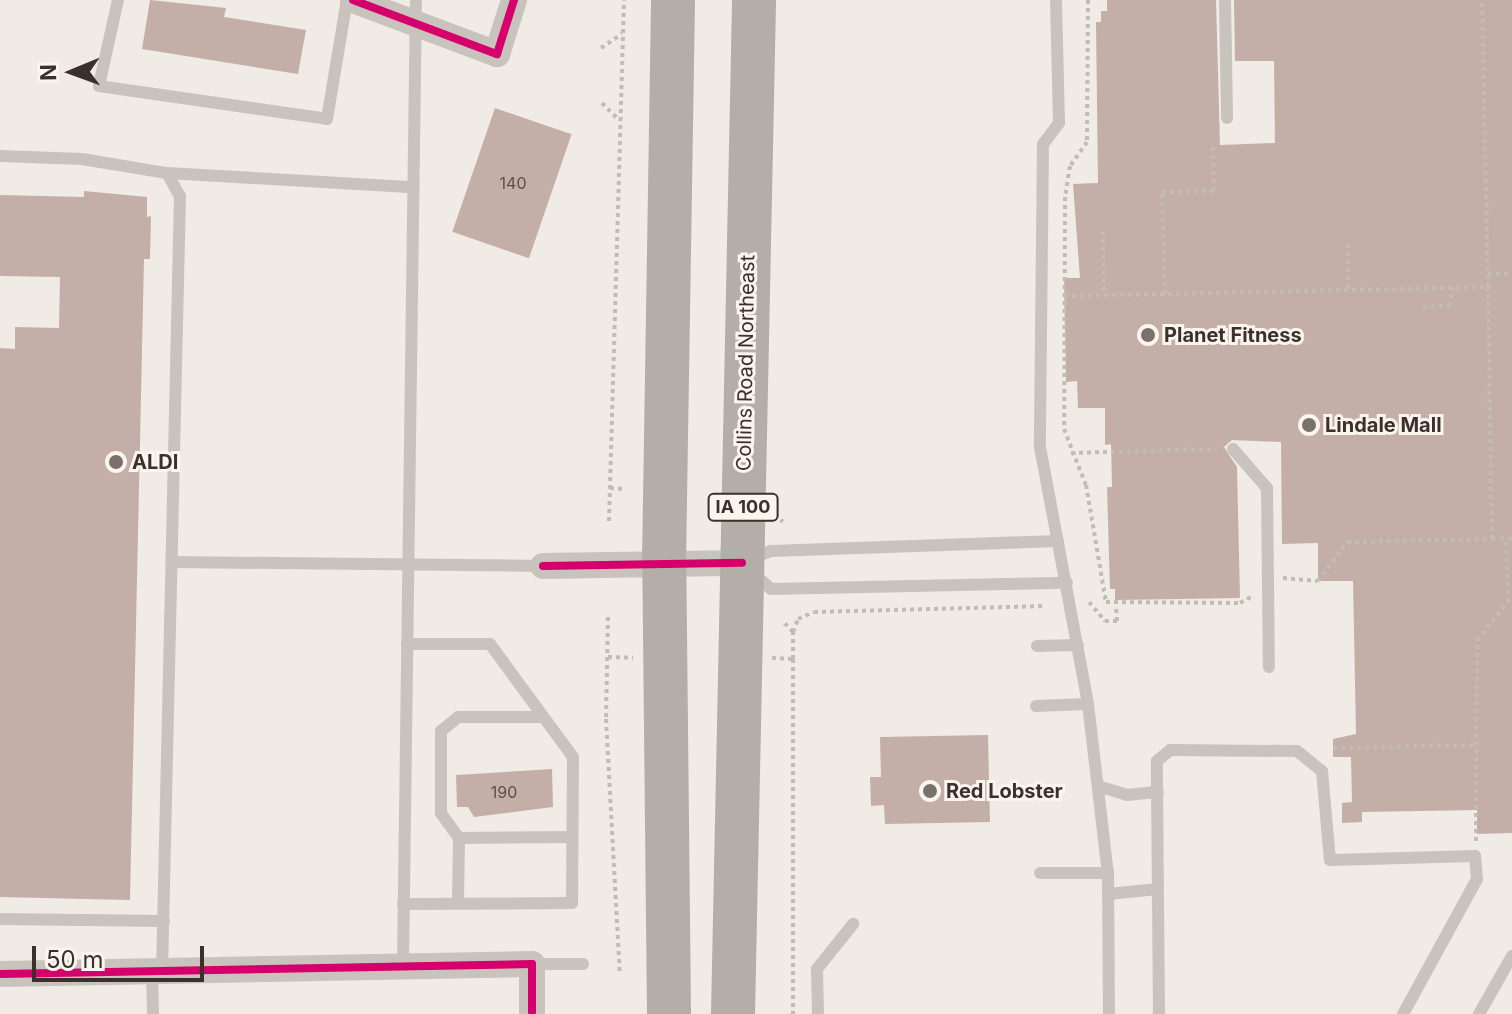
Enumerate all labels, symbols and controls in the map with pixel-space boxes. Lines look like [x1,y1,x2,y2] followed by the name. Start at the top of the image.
[32,32,112,112] north arrow
[35,64,61,81] text: N
[500,173,526,193] house number: 140
[732,255,760,471] street label: Collins Road Northeast
[1164,323,1302,347] place label: Planet Fitness
[1139,326,1157,344] marker: Planet Fitness
[1325,413,1442,437] place label: Lindale Mall
[1300,416,1318,434] marker: Lindale Mall
[132,450,178,474] place label: ALDI
[107,453,125,471] marker: ALDI
[707,493,779,521] road number: IA 100
[946,779,1063,803] place label: Red Lobster
[491,782,517,802] house number: 190
[921,782,939,800] marker: Red Lobster
[36,930,208,980] scale bar
[46,945,104,974] text: 50 m

